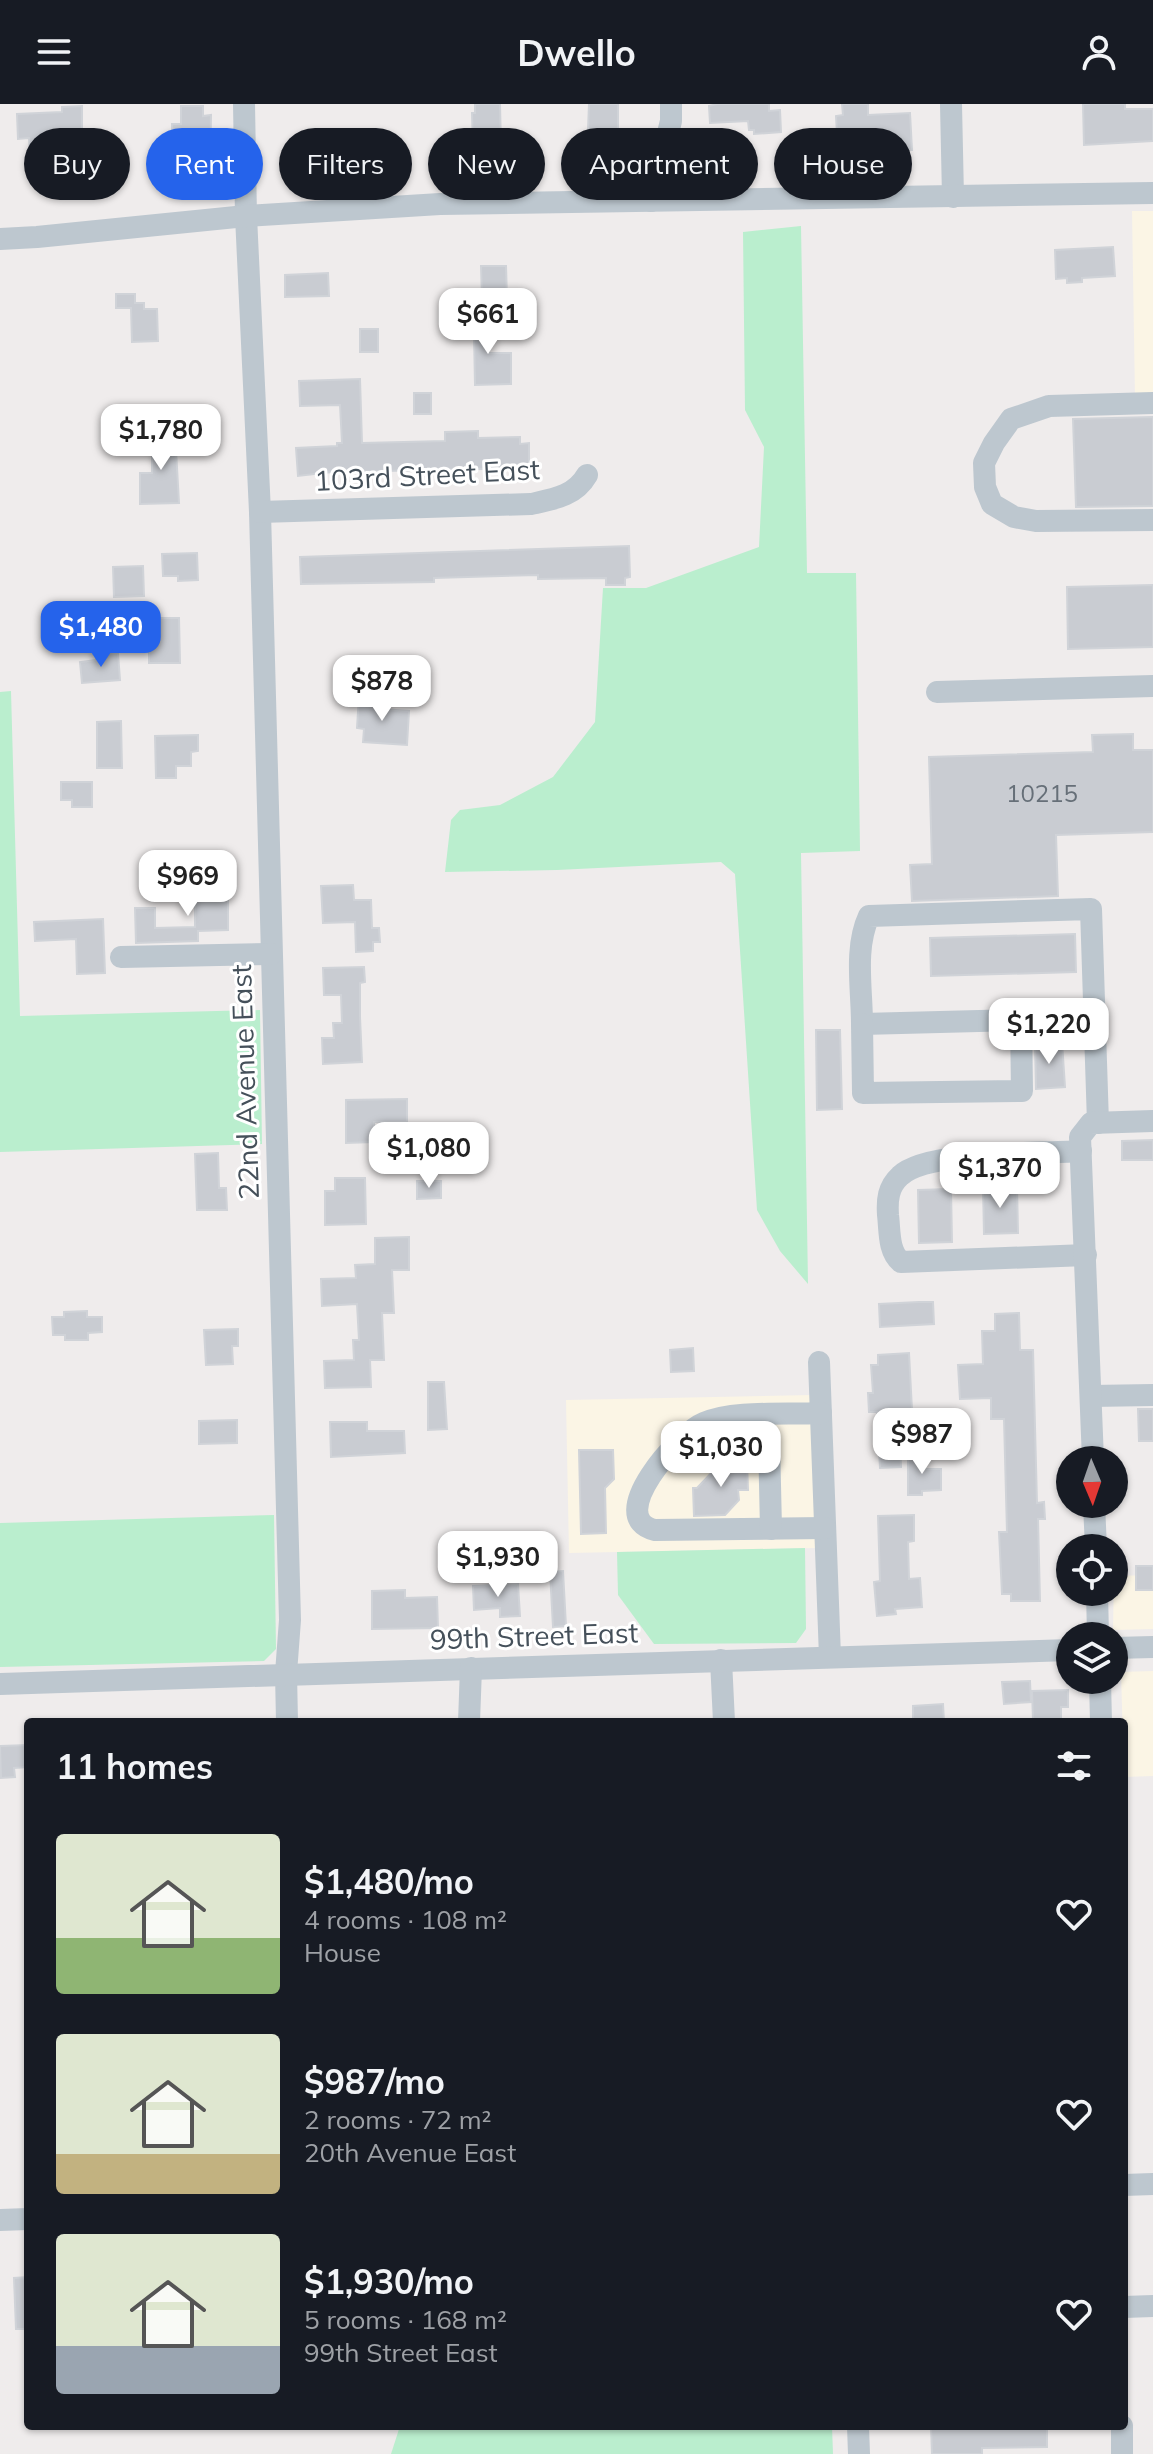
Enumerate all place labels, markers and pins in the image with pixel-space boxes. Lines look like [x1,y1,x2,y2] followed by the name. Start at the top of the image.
[441,288,535,356] pin: $661
[96,404,226,472] pin: $1,780
[36,601,166,669] pin: $1,480
[335,655,429,723] pin: $878
[141,850,235,918] pin: $969
[984,998,1114,1066] pin: $1,220
[364,1122,494,1190] pin: $1,080
[935,1142,1065,1210] pin: $1,370
[875,1408,969,1476] pin: $987
[656,1421,786,1489] pin: $1,030
[433,1531,563,1599] pin: $1,930

